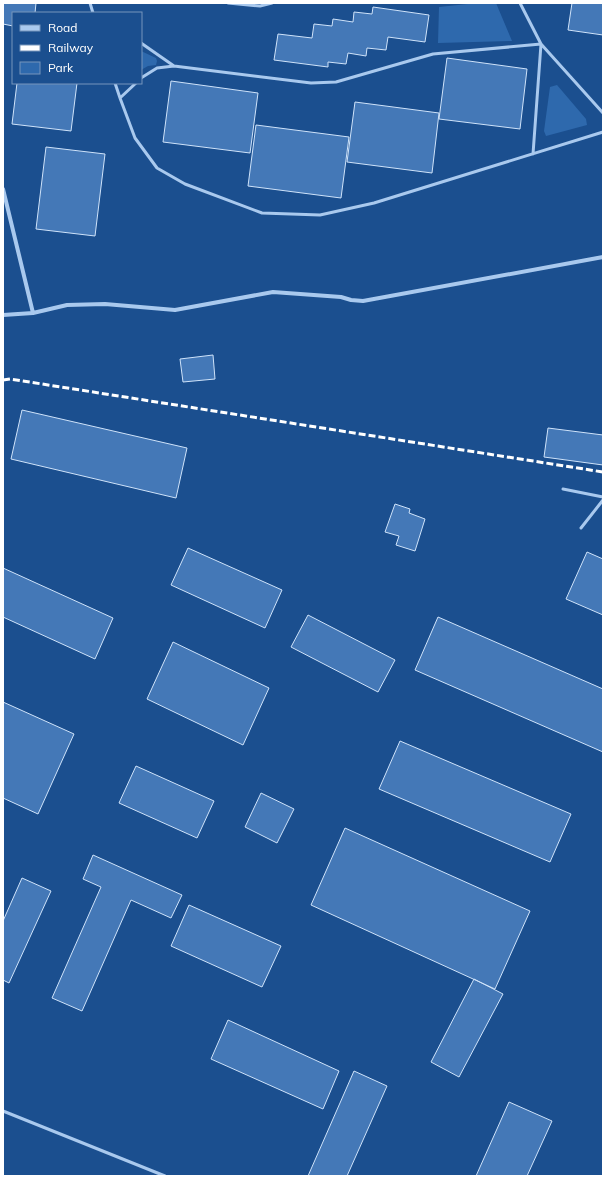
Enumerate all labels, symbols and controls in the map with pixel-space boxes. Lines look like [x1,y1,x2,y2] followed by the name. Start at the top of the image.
[12,12,142,84] legend
[48,20,77,35] text: Road
[48,40,94,55] text: Railway
[48,60,74,75] text: Park

